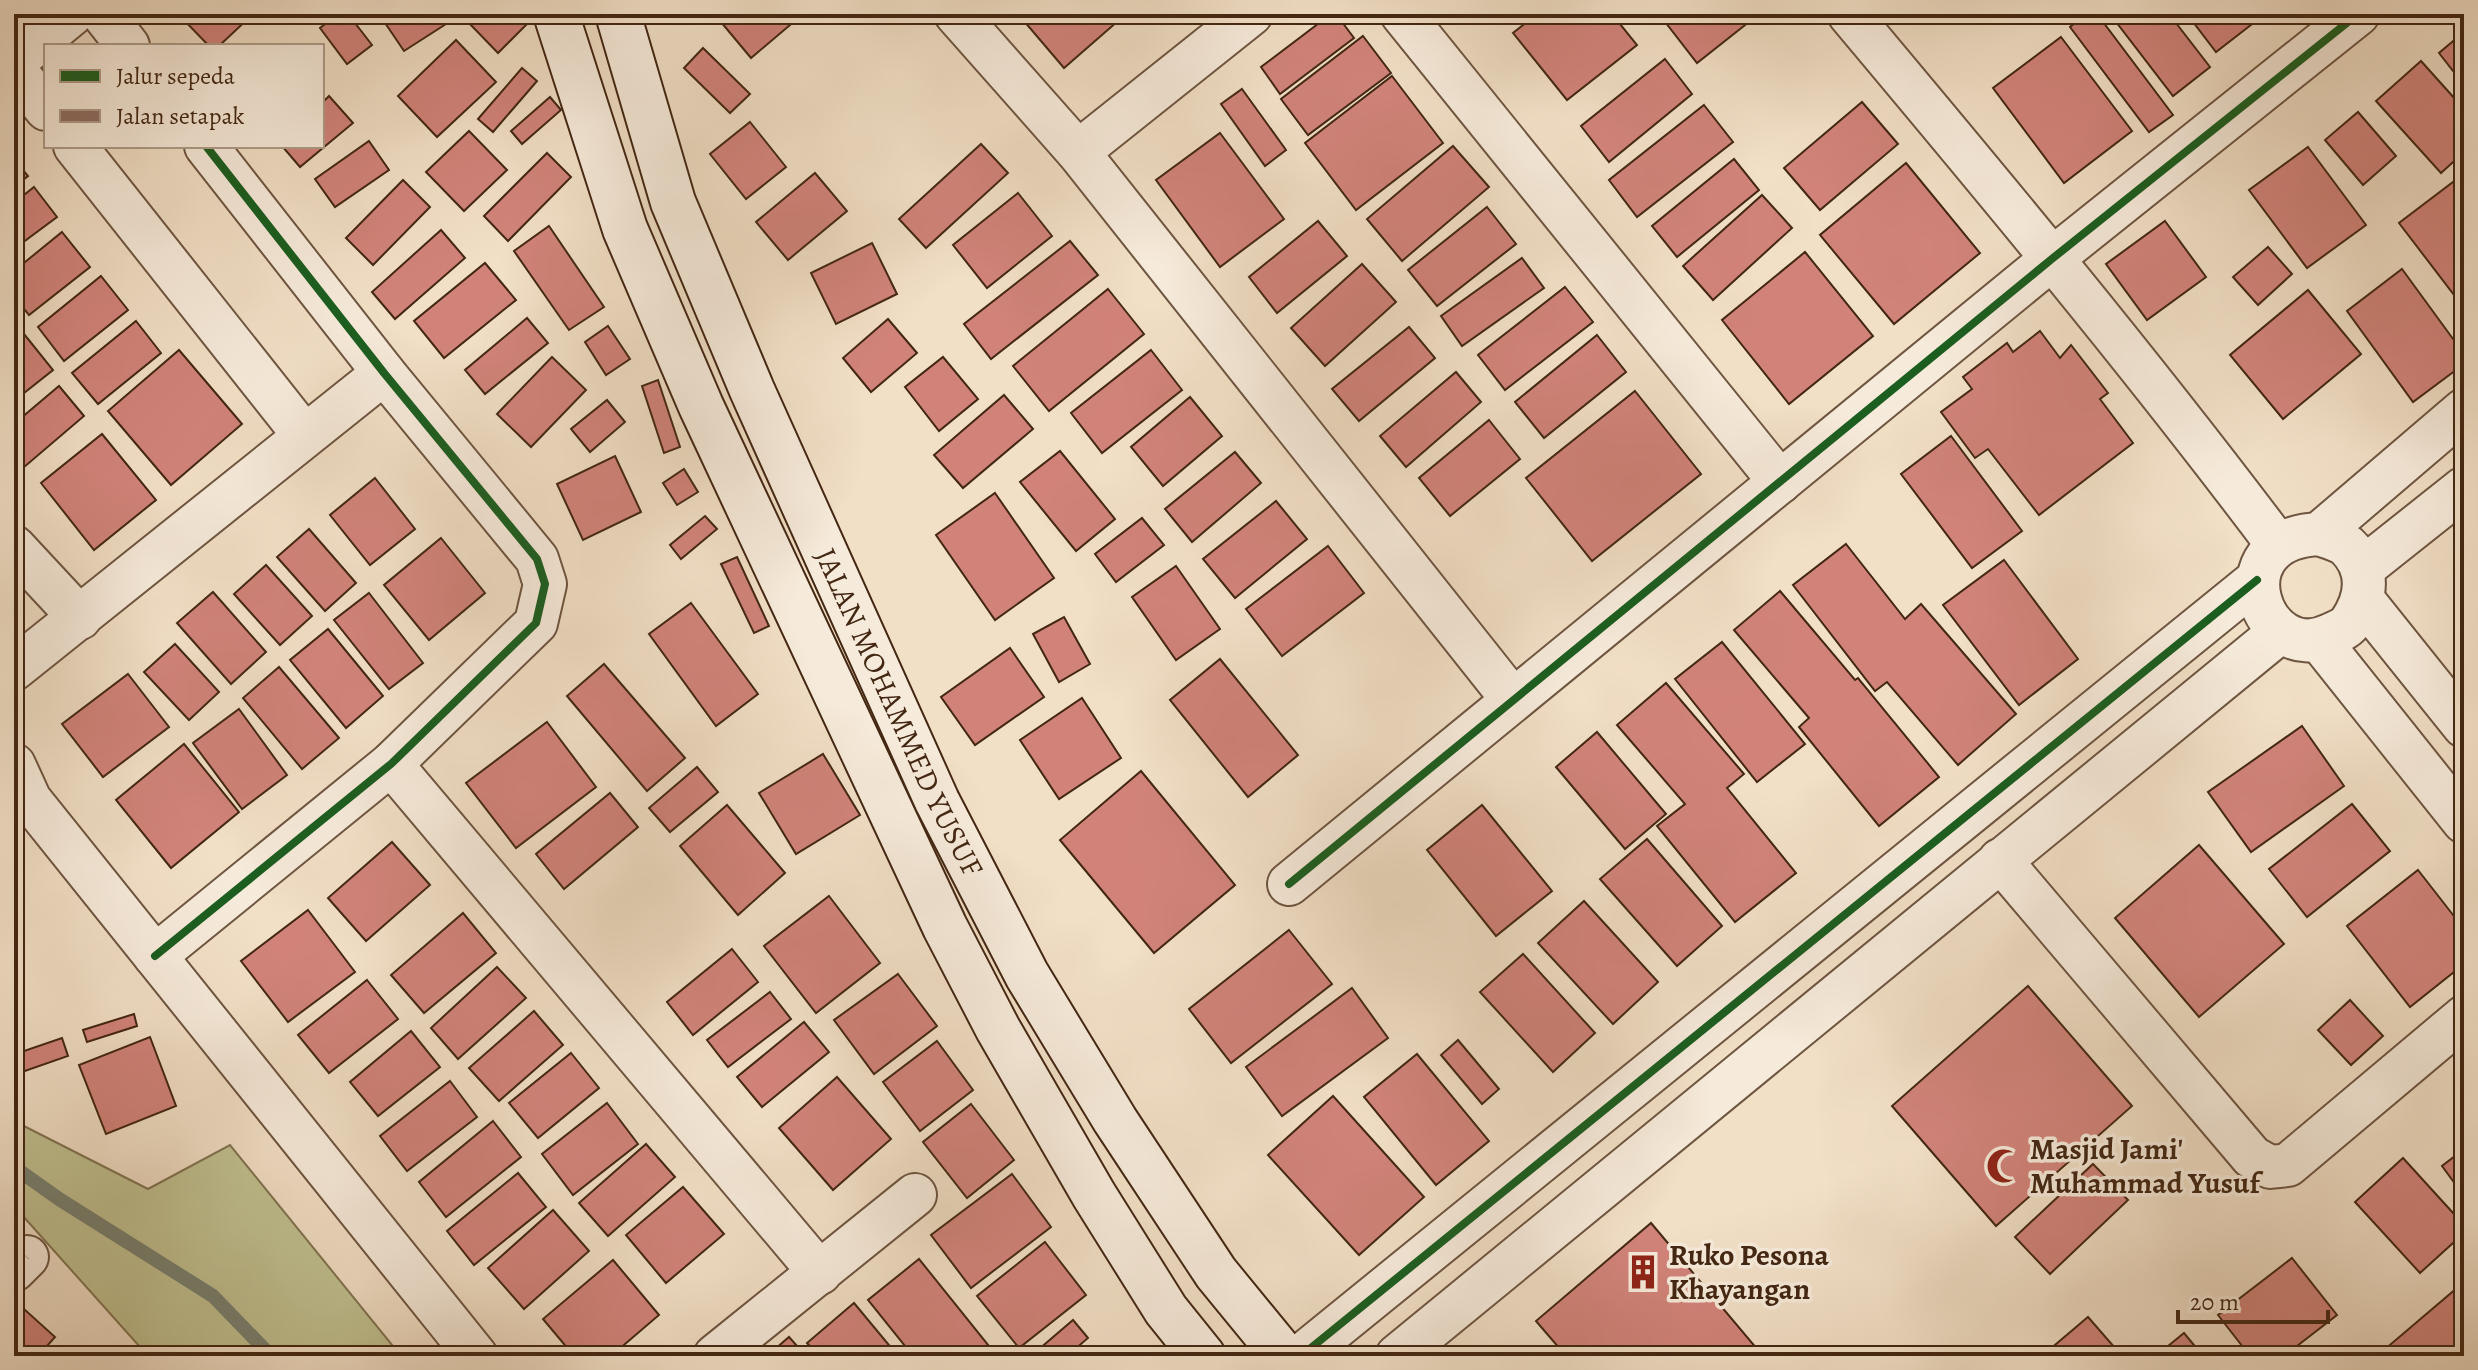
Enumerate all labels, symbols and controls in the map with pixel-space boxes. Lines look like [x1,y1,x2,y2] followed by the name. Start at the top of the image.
[44,44,324,148] legend
[116,60,236,92] text: Jalur sepeda
[116,100,245,132] text: Jalan setapak
[806,542,993,883] street label: JALAN MOHAMMED YUSUF
[2030,1129,2263,1203] place label: Masjid Jami' Muhammad Yusuf
[1985,1147,2023,1185] mosque icon: Masjid Jami' Muhammad Yusuf
[1669,1235,1830,1309] place label: Ruko Pesona Khayangan
[1624,1253,1662,1291] building icon: Ruko Pesona Khayangan
[2178,1274,2328,1324] scale bar
[2190,1286,2239,1318] text: 20 m

